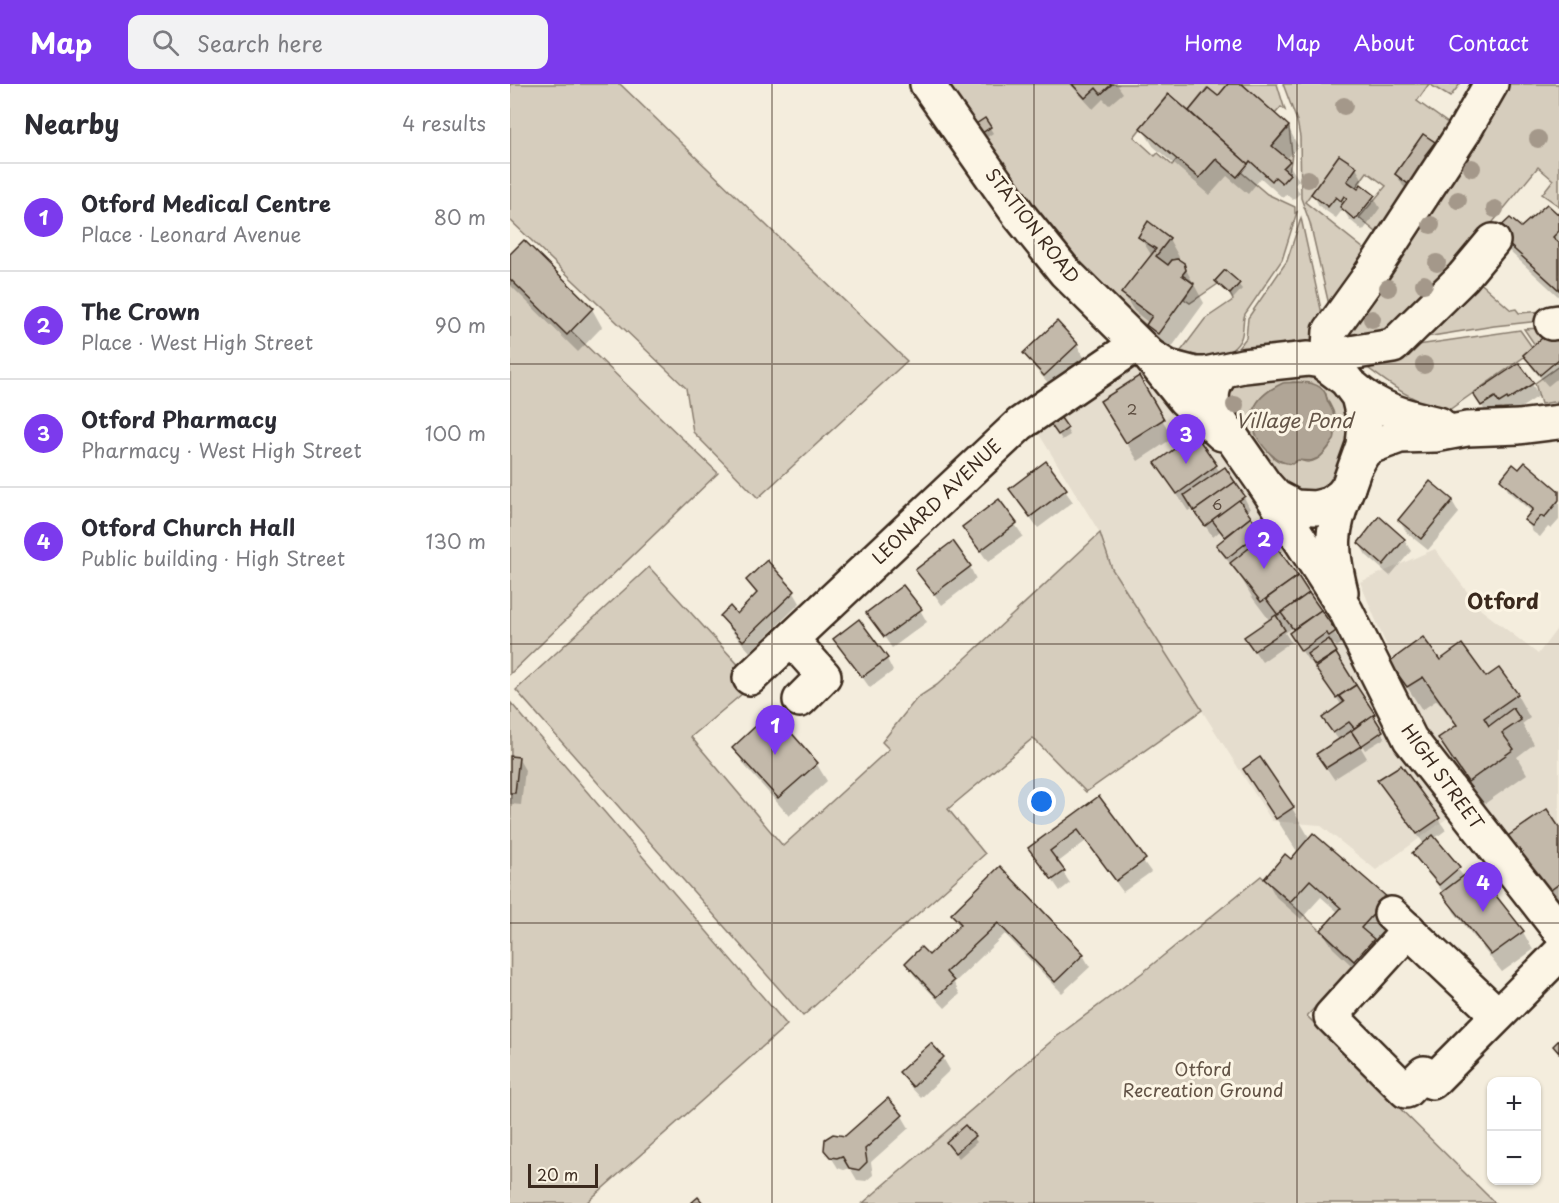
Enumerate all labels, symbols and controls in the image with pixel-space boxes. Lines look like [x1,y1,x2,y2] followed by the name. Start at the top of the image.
[128,15,548,69] search box
[30,21,92,64] text: Map
[149,26,182,59] icon: search
[197,26,323,59] text: Search here
[1184,26,1243,58] text: Home
[1276,26,1321,58] text: Map
[1354,26,1415,58] text: About
[1448,26,1529,58] text: Contact
[24,104,119,143] text: Nearby
[402,108,486,138] text: 4 results
[979,162,1087,289] street label: STATION ROAD
[81,186,331,219] text: Otford Medical Centre
[39,202,48,232] text: 1
[434,202,486,232] text: 80 m
[81,219,301,249] text: Place · Leonard Avenue
[81,294,200,327] text: The Crown
[36,310,51,340] text: 2
[435,310,486,340] text: 90 m
[81,327,313,357] text: Place · West High Street
[1127,397,1137,420] house number: 2
[81,402,277,435] text: Otford Pharmacy
[1235,405,1356,435] water label: Village Pond
[1166,414,1206,464] pin: 3
[37,418,50,448] text: 3
[425,418,486,448] text: 100 m
[865,432,1007,570] street label: LEONARD AVENUE
[81,435,362,465] text: Pharmacy · West High Street
[1212,492,1222,515] house number: 6
[81,510,295,543] text: Otford Church Hall
[1244,520,1284,569] pin: 2
[37,526,50,556] text: 4
[426,526,486,556] text: 130 m
[81,543,345,573] text: Public building · High Street
[1467,584,1539,616] district label: Otford
[756,706,794,755] pin: 1
[1396,718,1491,835] street label: HIGH STREET
[1027,787,1056,816] your location
[1464,862,1502,912] pin: 4
[1122,1055,1284,1103] park label: Otford Recreation Ground
[1487,1077,1541,1185] map controls
[1487,1077,1541,1131] button: +
[1487,1131,1541,1185] button: −
[528,1161,598,1188] scale bar
[537,1162,578,1186] text: 20 m

